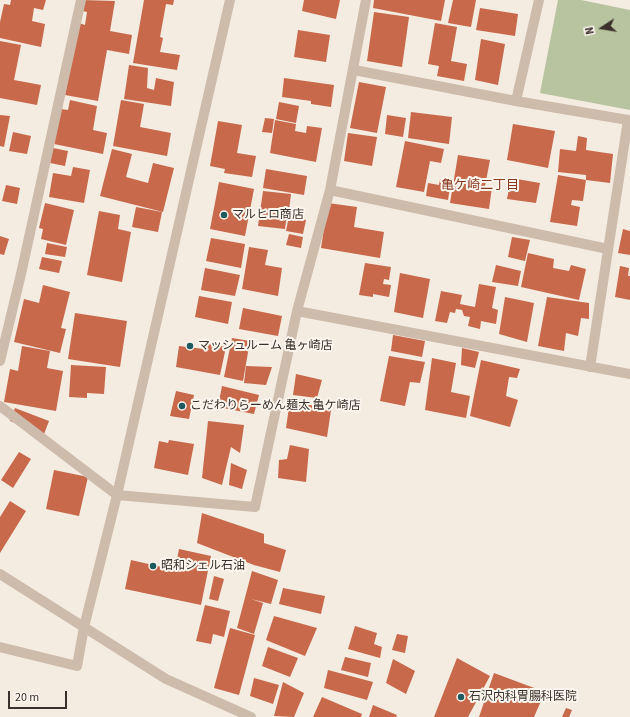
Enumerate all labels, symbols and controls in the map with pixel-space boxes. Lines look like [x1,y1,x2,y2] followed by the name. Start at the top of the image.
[582,8,622,48] north arrow
[582,25,598,36] text: N
[441,178,519,194] district label: 亀ケ崎二丁目
[232,208,304,222] place label: マルヒロ商店
[219,210,229,220] marker: マルヒロ商店
[198,339,332,353] place label: マッシュルーム 亀ヶ崎店
[185,341,195,351] marker: マッシュルーム 亀ヶ崎店
[190,399,360,413] place label: こだわりらーめん麺太 亀ケ崎店
[177,401,187,411] marker: こだわりらーめん麺太 亀ケ崎店
[161,559,245,573] place label: 昭和シェル石油
[148,561,158,571] marker: 昭和シェル石油
[10,683,69,709] scale bar
[15,689,39,706] text: 20 m
[469,690,577,704] place label: 石沢内科胃腸科医院
[456,692,466,702] marker: 石沢内科胃腸科医院

